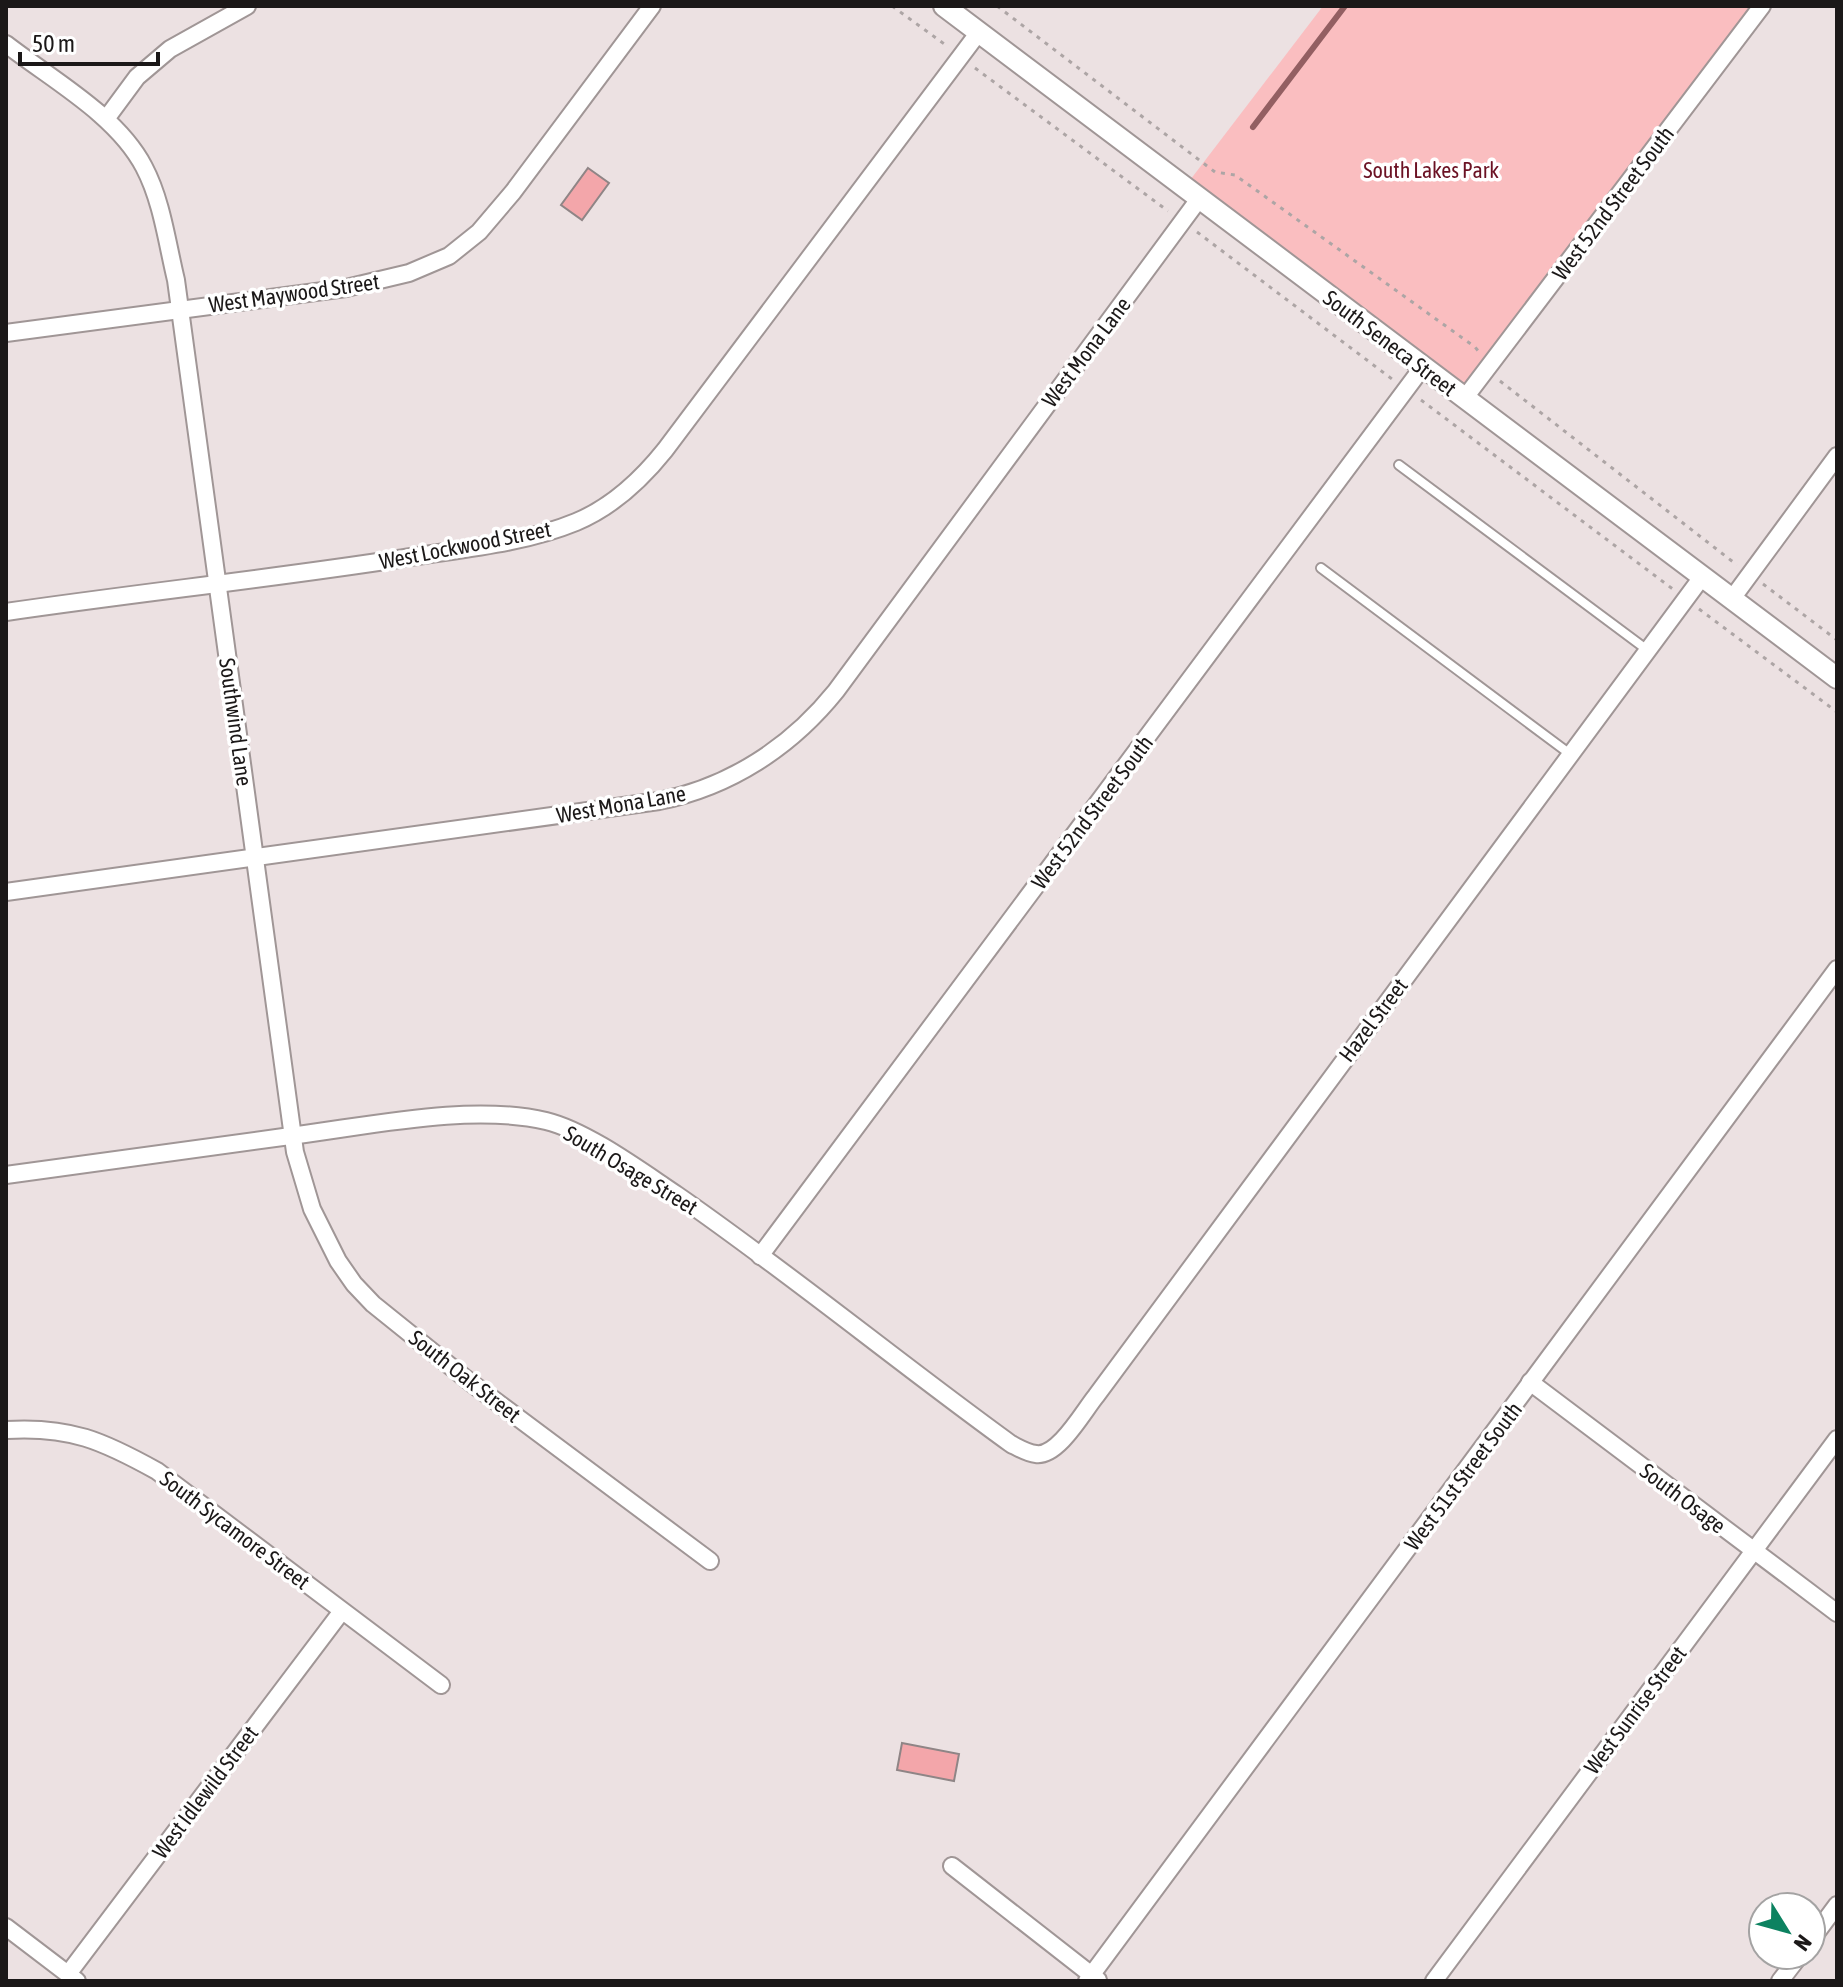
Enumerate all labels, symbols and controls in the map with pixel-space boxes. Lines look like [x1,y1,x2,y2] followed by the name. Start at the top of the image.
[20,16,158,66] scale bar
[32,30,75,57] text: 50 m
[1547,121,1679,285] street label: West 52nd Street South
[1363,157,1499,183] park label: South Lakes Park
[207,268,381,318] street label: West Maywood Street
[1318,285,1462,401] street label: South Seneca Street
[1036,292,1136,412] street label: West Mona Lane
[377,516,553,574] street label: West Lockwood Street
[214,656,258,788] street label: Southwind Lane
[1026,730,1158,894] street label: West 52nd Street South
[554,780,688,828] street label: West Mona Lane
[1333,973,1413,1067] street label: Hazel Street
[559,1120,703,1220] street label: South Osage Street
[404,1324,526,1428] street label: South Oak Street
[1399,1397,1527,1555] street label: West 51st Street South
[1635,1457,1731,1539] street label: South Osage
[155,1465,315,1595] street label: South Sycamore Street
[1578,1641,1692,1779] street label: West Sunrise Street
[147,1721,263,1863] street label: West Idlewild Street
[1747,1891,1827,1971] north arrow
[1789,1930,1817,1956] text: N

